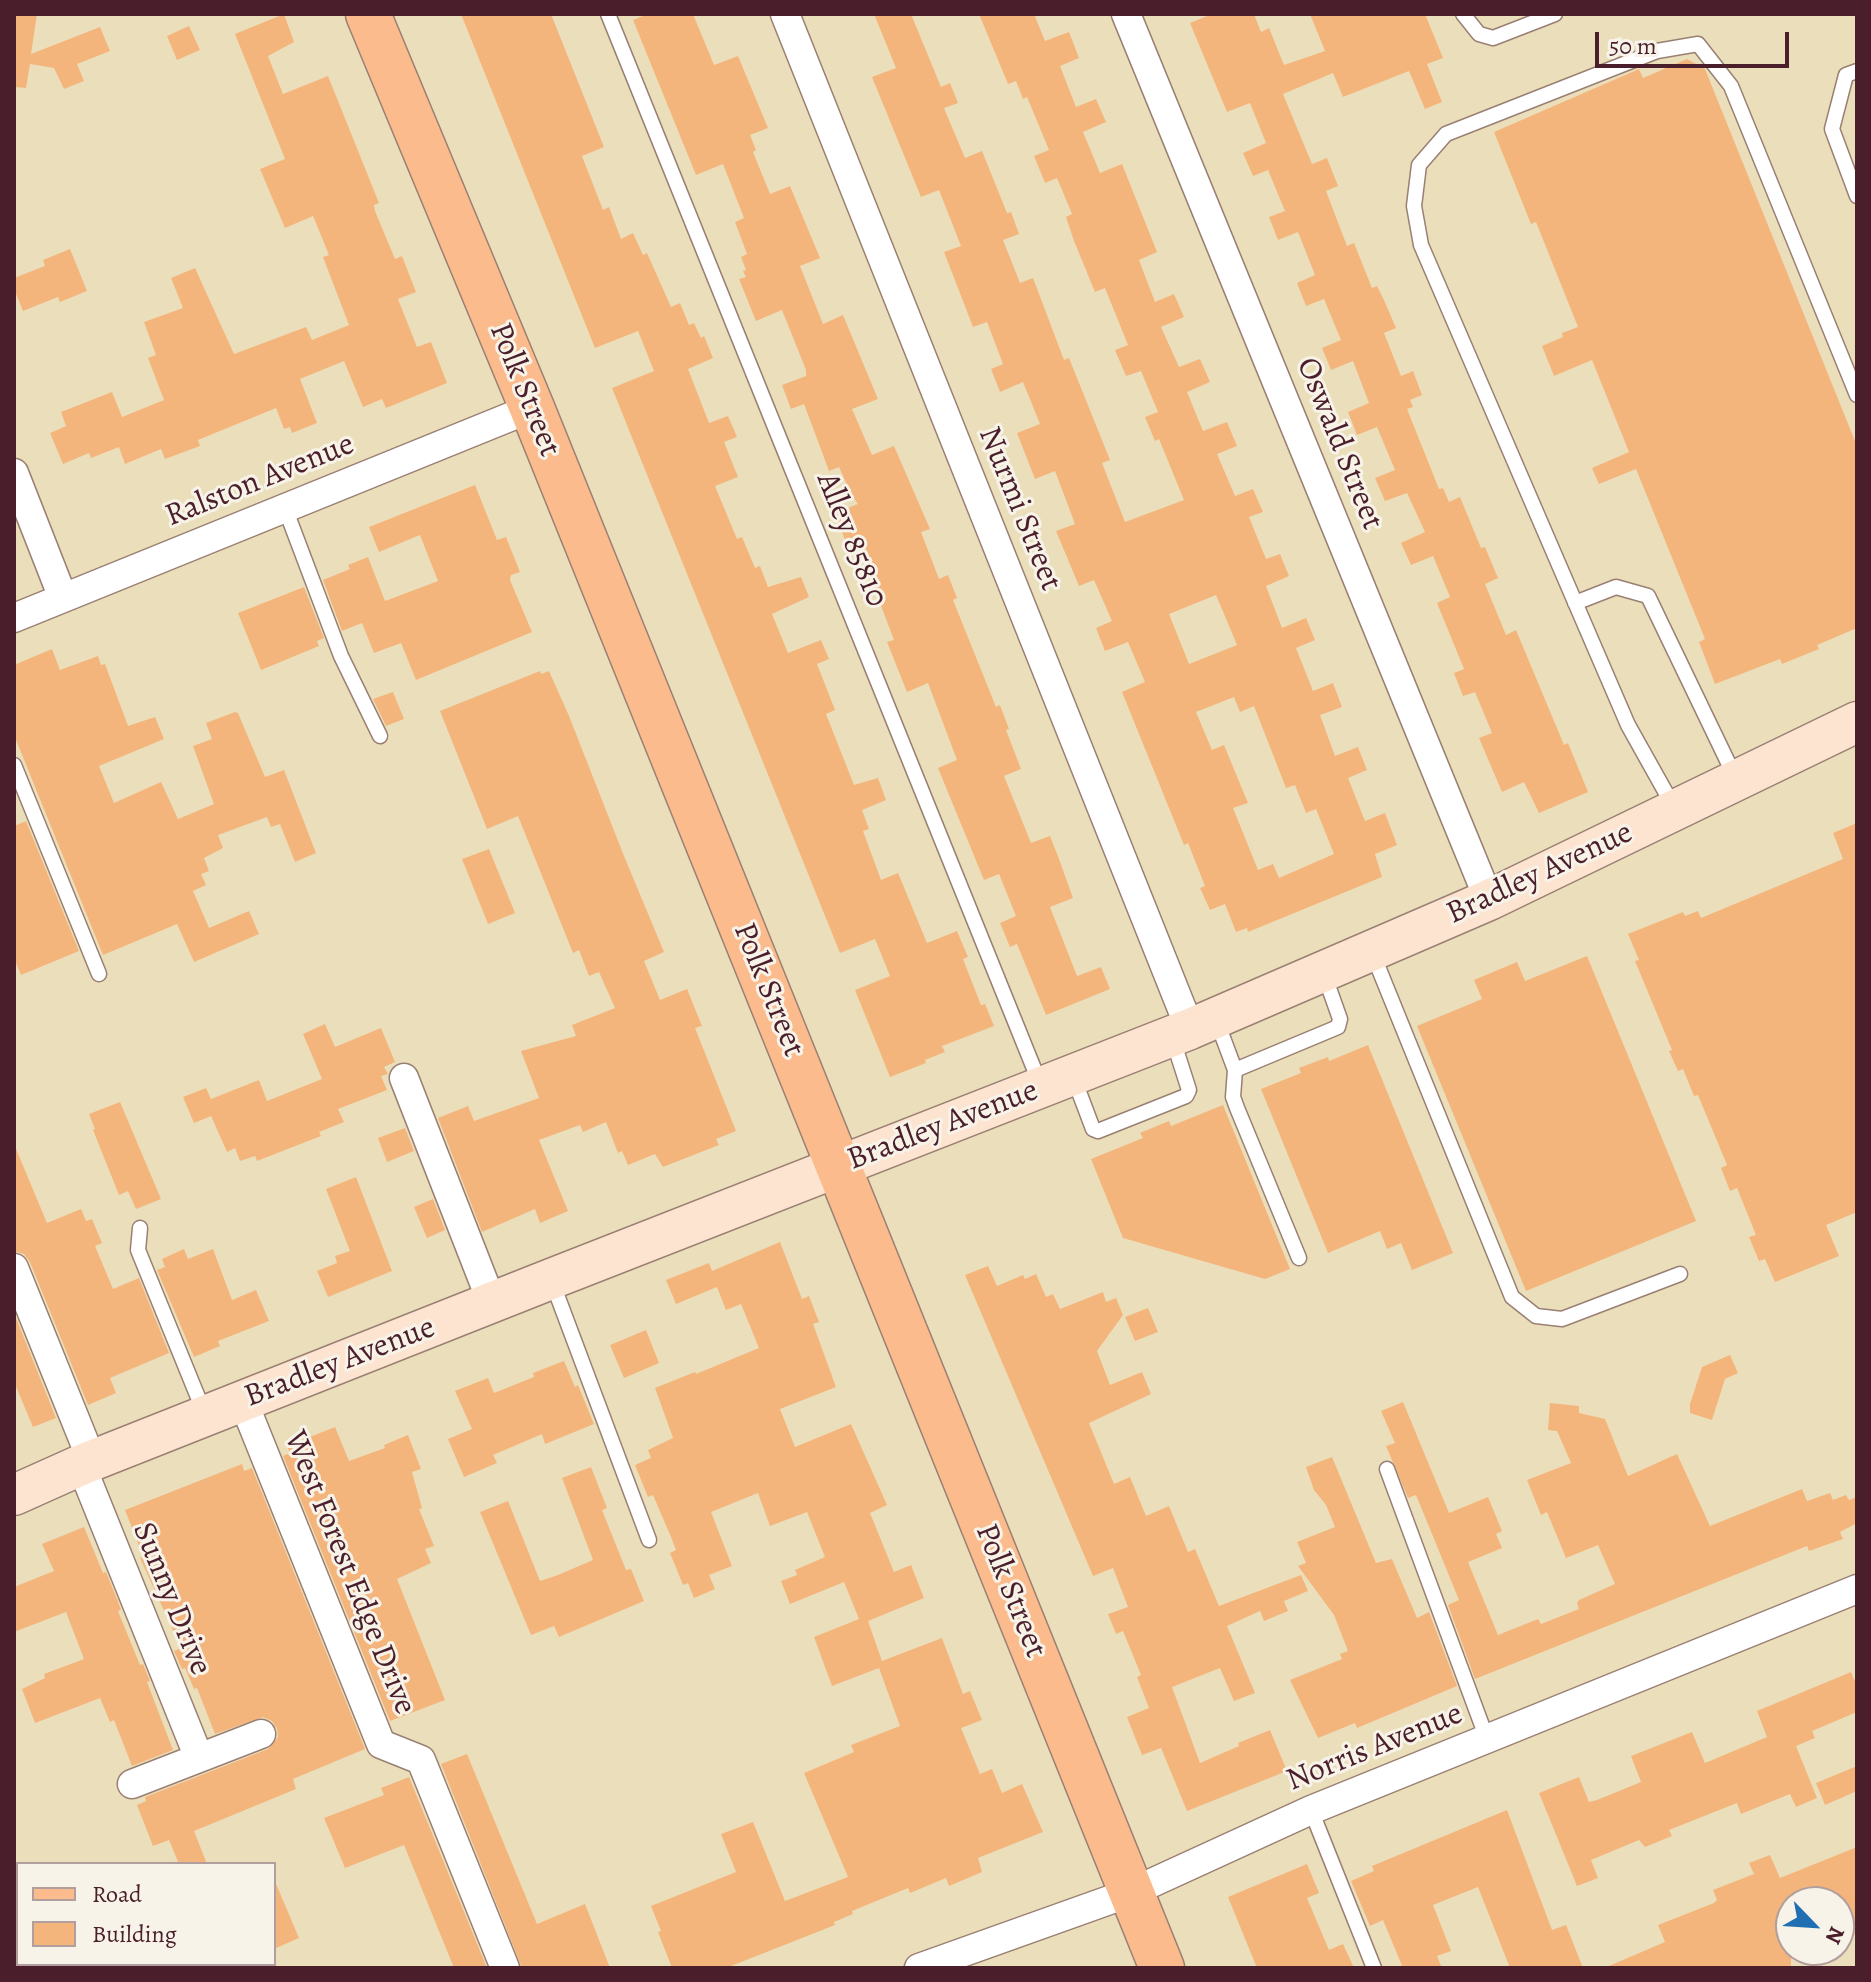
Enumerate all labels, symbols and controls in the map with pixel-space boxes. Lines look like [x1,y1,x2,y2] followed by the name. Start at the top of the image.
[1599,16,1793,66] scale bar
[1609,30,1657,62] text: 50 m
[480,318,568,462] street label: Polk Street
[1287,352,1391,536] street label: Oswald Street
[969,421,1069,597] street label: Nurmi Street
[160,426,360,536] street label: Ralston Avenue
[807,467,895,613] street label: Alley 85810
[1441,814,1639,934] street label: Bradley Avenue
[724,918,812,1062] street label: Polk Street
[842,1072,1044,1180] street label: Bradley Avenue
[239,1309,441,1417] street label: Bradley Avenue
[275,1426,423,1720] street label: West Forest Edge Drive
[123,1517,219,1681] street label: Sunny Drive
[966,1519,1054,1663] street label: Polk Street
[1281,1695,1469,1801] street label: Norris Avenue
[16,1862,276,1966] legend
[92,1878,142,1910] text: Road
[1775,1886,1855,1966] north arrow
[92,1918,177,1950] text: Building
[1818,1922,1852,1949] text: N

